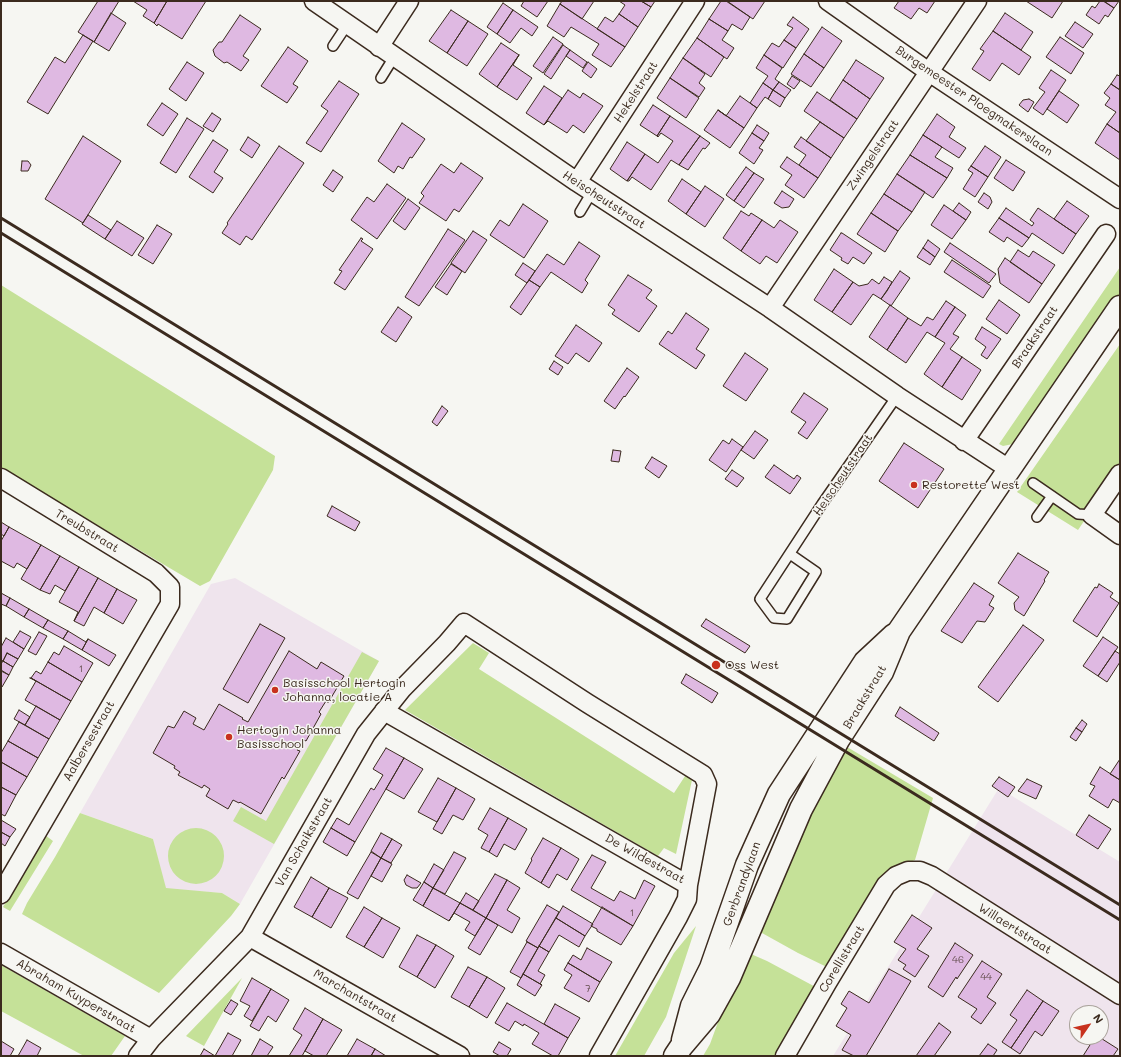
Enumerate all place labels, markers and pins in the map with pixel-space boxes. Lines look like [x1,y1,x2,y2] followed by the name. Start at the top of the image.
[922,478,1020,492] place label: Restorette West
[909,480,919,490] marker: Restorette West
[725,658,779,672] place label: Oss West
[710,659,722,671] marker: Oss West
[283,676,406,704] place label: Basisschool Hertogin Johanna, locatie A
[270,685,280,695] marker: Basisschool Hertogin Johanna, locatie A
[237,723,341,751] place label: Hertogin Johanna Basisschool
[224,732,234,742] marker: Hertogin Johanna Basisschool

